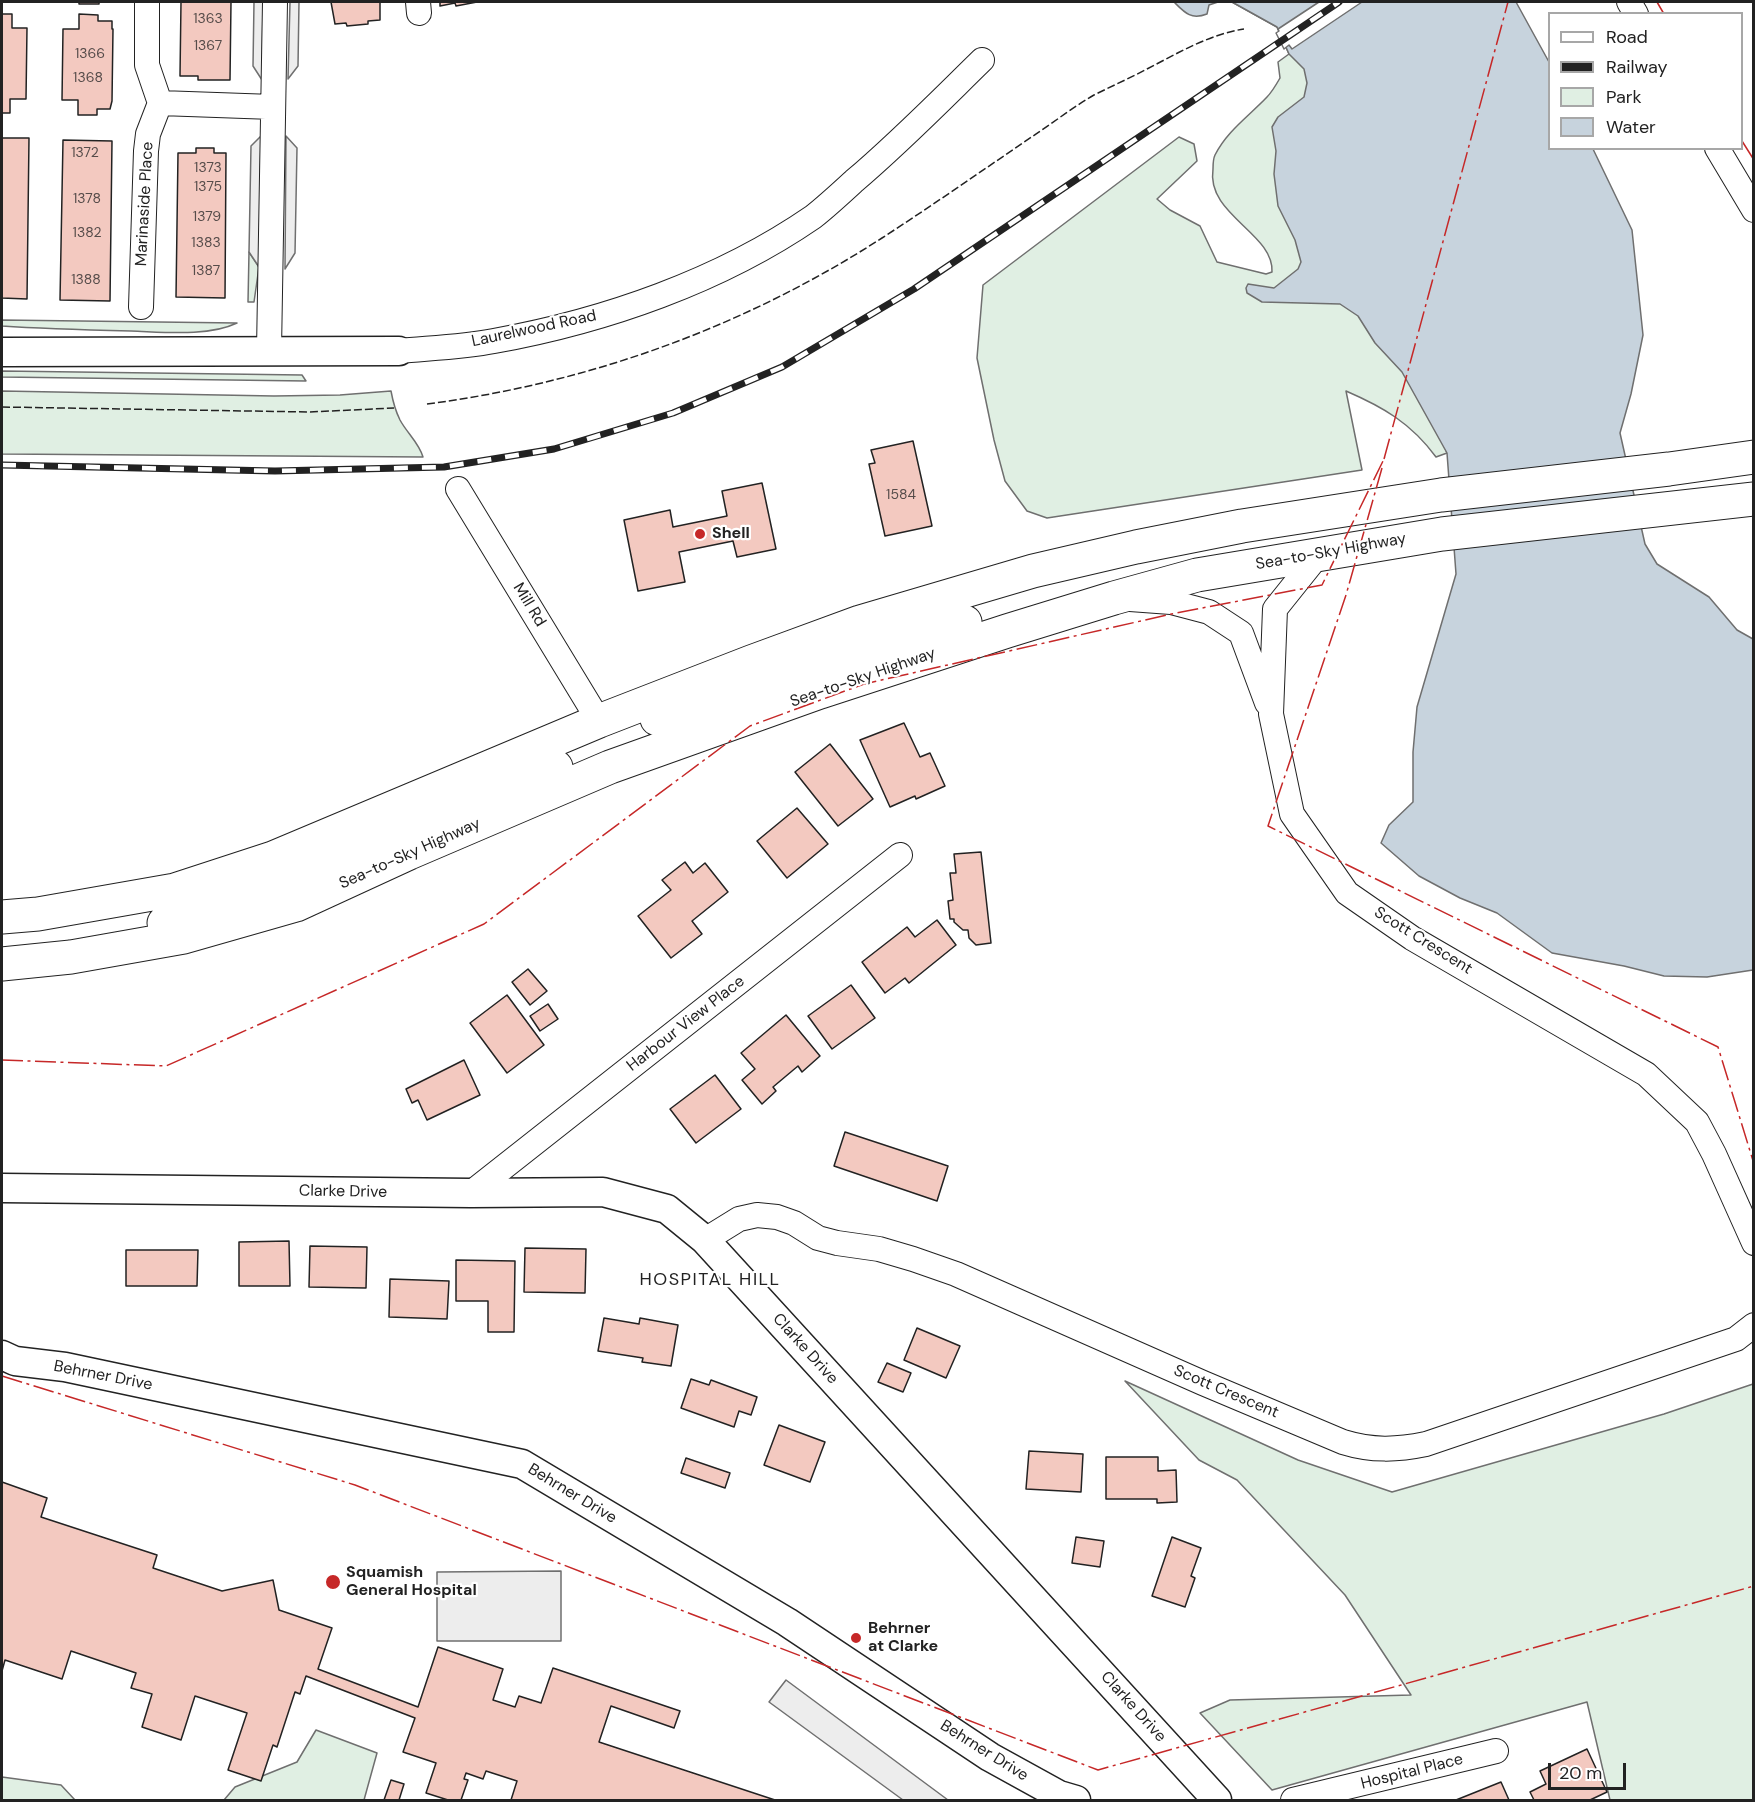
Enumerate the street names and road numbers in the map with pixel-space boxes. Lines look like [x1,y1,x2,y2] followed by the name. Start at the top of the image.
[132,141,158,267] street label: Marinaside Place
[470,306,598,352] street label: Laurelwood Road
[1254,529,1408,575] street label: Sea-to-Sky Highway
[508,580,550,630] street label: Mill Rd
[788,644,938,712] street label: Sea-to-Sky Highway
[336,814,484,894] street label: Sea-to-Sky Highway
[1370,903,1476,979] street label: Scott Crescent
[623,972,749,1076] street label: Harbour View Place
[299,1182,387,1202] street label: Clarke Drive
[768,1310,842,1388] street label: Clarke Drive
[52,1357,154,1395] street label: Behrner Drive
[1171,1361,1281,1423] street label: Scott Crescent
[524,1460,620,1528] street label: Behrner Drive
[1096,1668,1170,1746] street label: Clarke Drive
[936,1716,1032,1786] street label: Behrner Drive
[1359,1750,1465,1794] street label: Hospital Place

